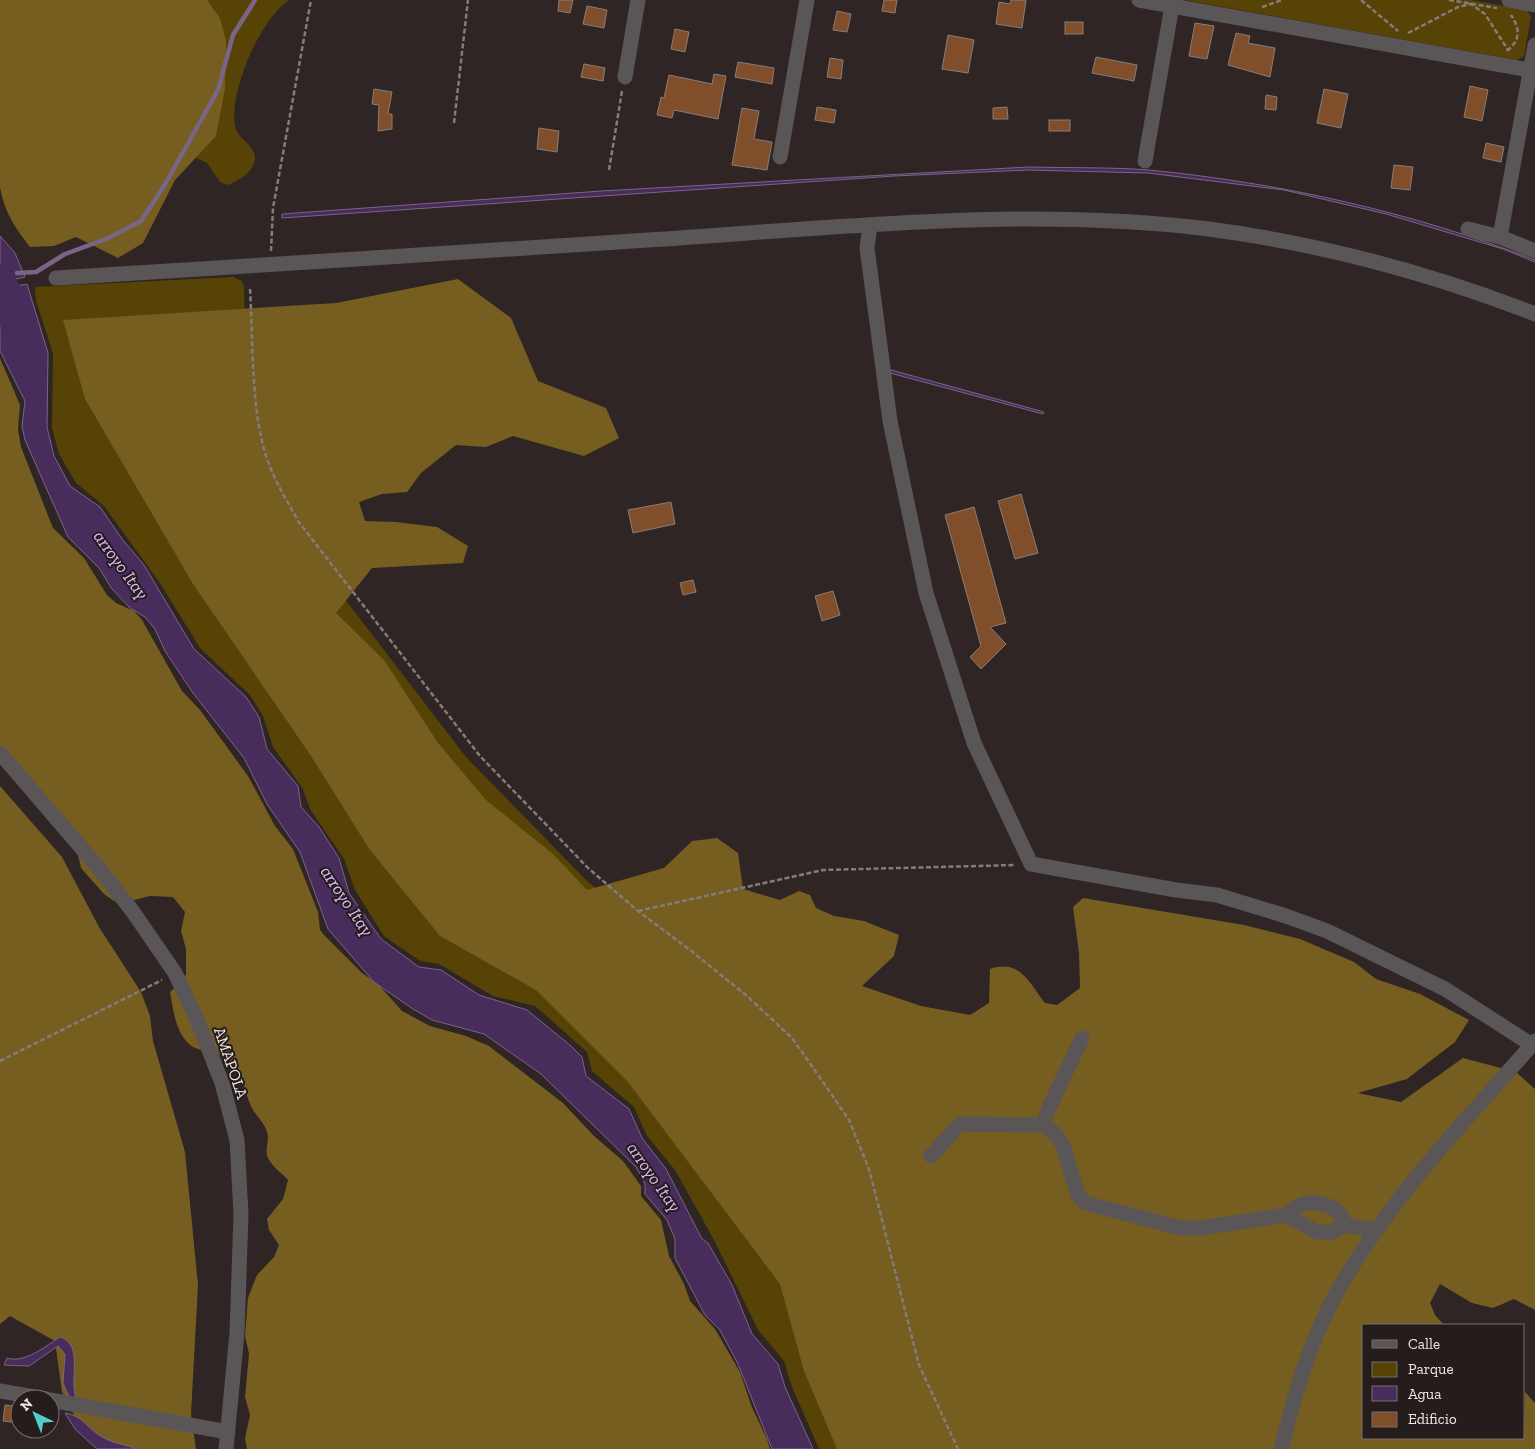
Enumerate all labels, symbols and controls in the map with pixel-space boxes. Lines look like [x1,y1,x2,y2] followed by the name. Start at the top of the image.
[89,526,153,604] water label: arroyo Itay
[316,862,378,940] water label: arroyo Itay
[210,1025,252,1102] street label: AMAPOLA
[622,1138,686,1216] water label: arroyo Itay
[1362,1324,1525,1439] legend
[1408,1335,1440,1353] text: Calle
[1408,1360,1454,1378] text: Parque
[1408,1385,1441,1403] text: Agua
[10,1389,60,1439] north arrow
[17,1395,36,1415] text: N
[1408,1410,1457,1428] text: Edificio

